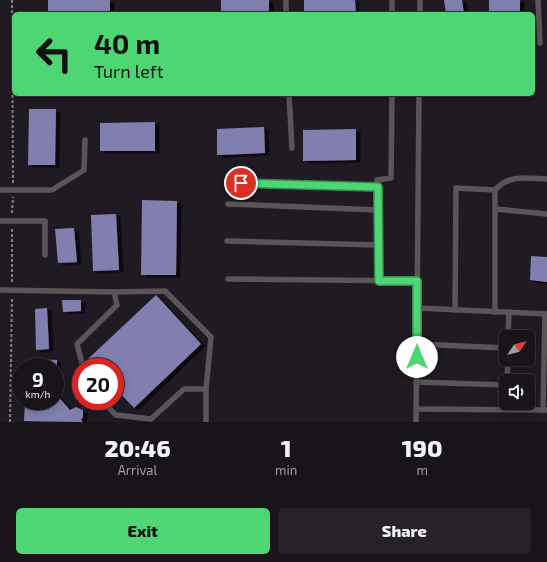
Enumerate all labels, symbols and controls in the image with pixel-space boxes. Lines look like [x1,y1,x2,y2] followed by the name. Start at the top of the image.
[94,26,160,60] text: 40 m
[28,28,80,80] icon: left
[94,60,164,82] text: Turn left
[224,166,258,200] pin
[230,172,252,194] icon: arrive
[499,330,535,366] north arrow
[499,330,535,410] map controls
[396,336,438,378] position arrow
[72,358,124,410] speed limit sign: 20
[32,367,44,391] text: 9
[499,374,535,410] button: sound
[26,388,50,400] text: km/h
[104,433,171,462] text: 20:46
[281,433,292,462] text: 1
[402,433,442,462] text: 190
[118,462,157,478] text: Arrival
[275,462,297,478] text: min
[416,462,428,478] text: m
[16,508,270,554] button: Exit
[278,508,531,554] button: Share

